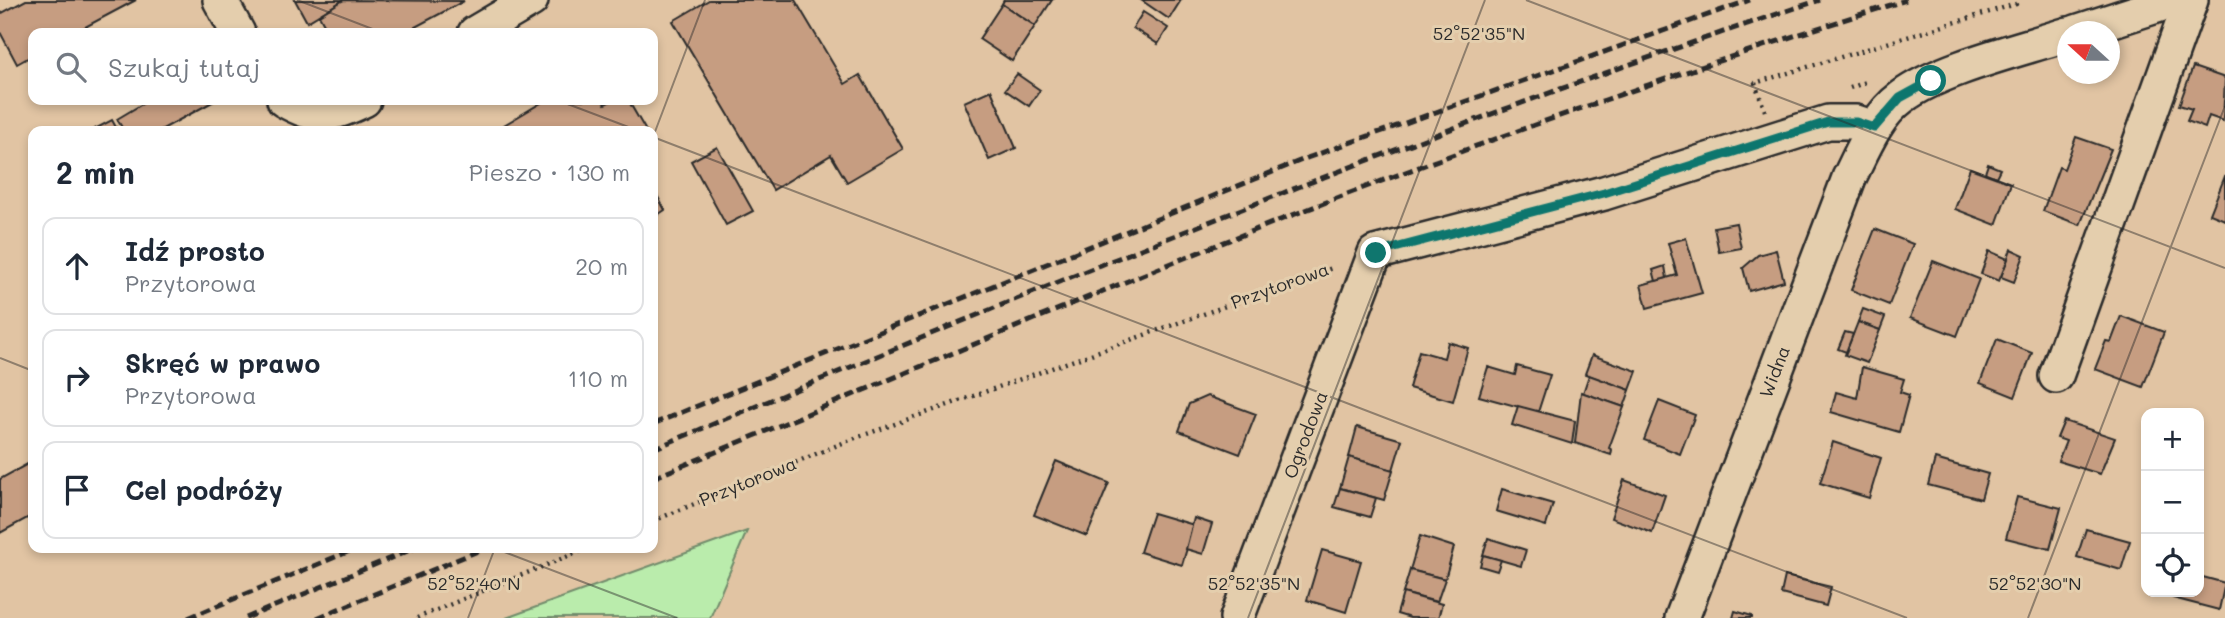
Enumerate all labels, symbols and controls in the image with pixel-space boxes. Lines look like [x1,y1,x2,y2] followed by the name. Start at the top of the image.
[1433,21,1525,45] text: 52°52'35"N
[2057,21,2120,84] north arrow
[28,28,658,105] search box
[52,48,90,86] icon: search
[108,50,260,84] text: Szukaj tutaj
[1915,65,1946,96] route start
[56,152,135,192] text: 2 min
[469,157,630,187] text: Pieszo · 130 m
[125,234,265,268] text: Idź prosto
[1360,237,1391,268] route end
[58,247,96,285] icon: ahead
[575,251,628,281] text: 20 m
[1227,256,1332,314] street label: Przytorowa
[125,268,257,298] text: Przytorowa
[1753,342,1795,401] street label: Widna
[125,346,320,380] text: Skręć w prawo
[58,359,96,397] icon: right
[568,363,628,393] text: 110 m
[125,380,257,410] text: Przytorowa
[1277,388,1333,482] street label: Ogrodowa
[2141,408,2204,597] map controls
[2141,408,2204,471] button: +
[695,451,800,511] street label: Przytorowa
[58,471,96,509] icon: arrive
[2141,471,2204,534] button: −
[125,473,283,507] text: Cel podróży
[2141,534,2204,597] button: locate
[427,571,521,595] text: 52°52'40"N
[1208,571,1300,595] text: 52°52'35"N
[1988,571,2082,595] text: 52°52'30"N

